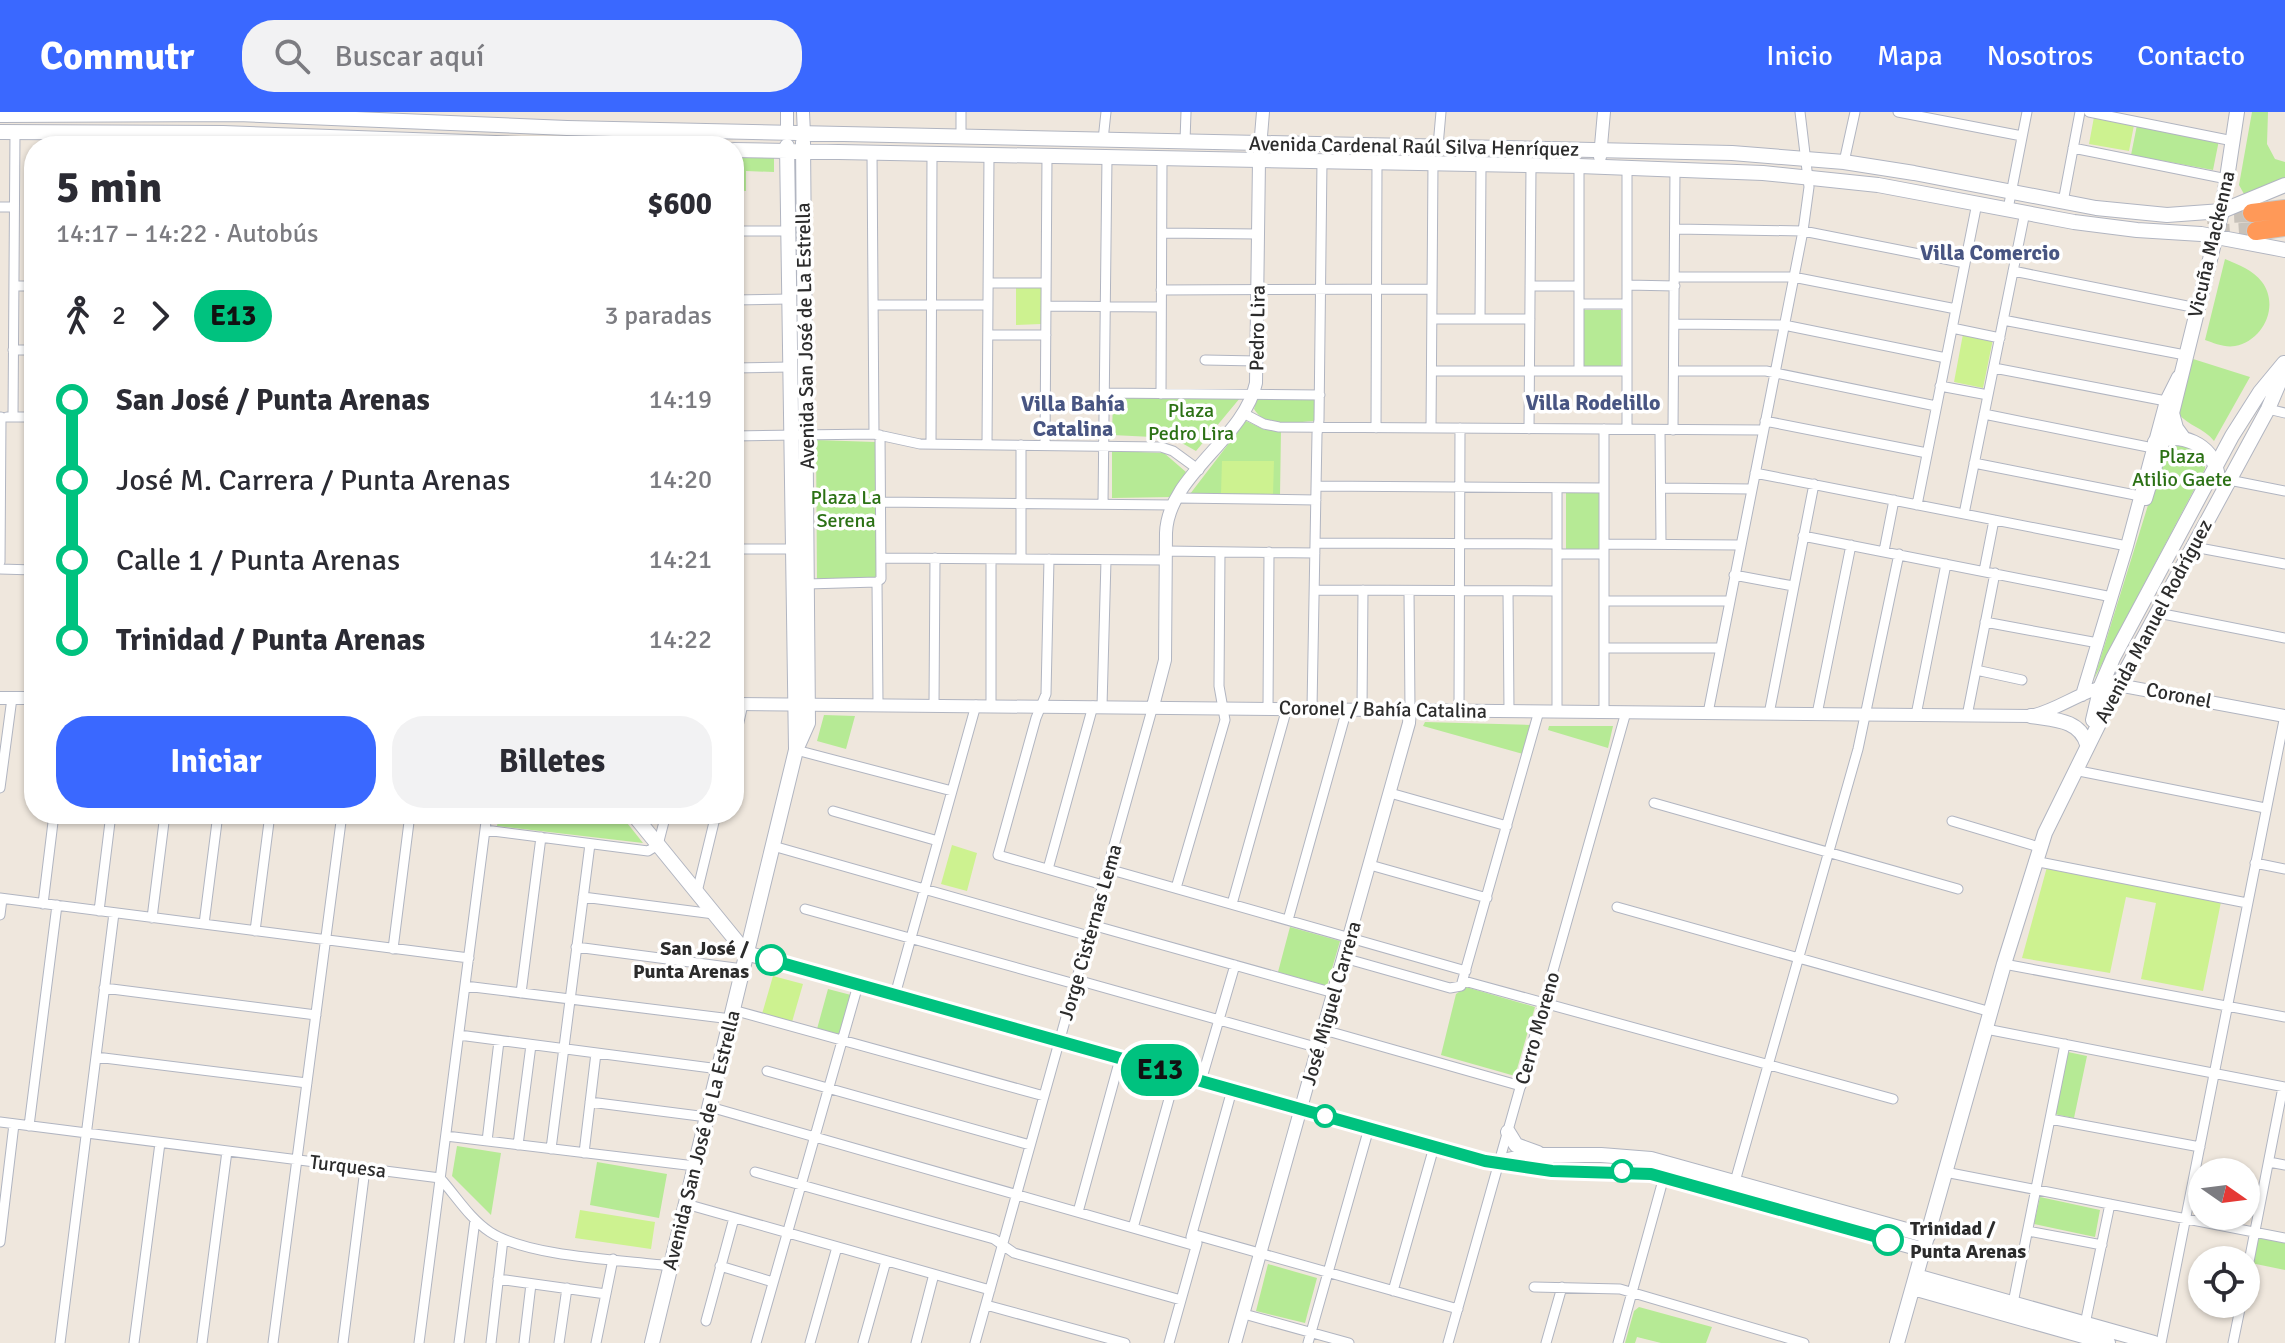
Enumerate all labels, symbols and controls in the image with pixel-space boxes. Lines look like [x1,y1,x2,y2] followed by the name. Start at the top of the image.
[242,20,802,92] search box
[40,33,194,80] text: Commutr
[270,34,314,78] icon: search
[334,38,484,75] text: Buscar aquí
[1766,39,1833,73] text: Inicio
[1877,39,1943,73] text: Mapa
[1987,39,2093,73] text: Nosotros
[2137,39,2245,73] text: Contacto
[1249,131,1579,162] street label: Avenida Cardenal Raúl Silva Henríquez
[56,161,162,215] text: 5 min
[2182,168,2241,320] street label: Vicuña Mackenna
[647,186,712,223] text: $600
[791,202,820,470] street label: Avenida San José de La Estrella
[56,218,318,250] text: 14:17 – 14:22 · Autobús
[1920,239,2060,266] district label: Villa Comercio
[1244,285,1271,371] street label: Pedro Lira
[56,294,100,338] icon: walk
[138,294,182,338] icon: forward
[210,299,256,333] text: E13
[112,300,126,332] text: 2
[604,300,712,332] text: 3 paradas
[116,382,430,419] text: San José / Punta Arenas
[649,384,712,416] text: 14:19
[1525,389,1661,416] district label: Villa Rodelillo
[1021,390,1125,442] district label: Villa Bahía Catalina
[1148,398,1234,446] park label: Plaza Pedro Lira
[2132,444,2232,492] park label: Plaza Atilio Gaete
[116,462,510,499] text: José M. Carrera / Punta Arenas
[649,464,712,496] text: 14:20
[810,485,882,533] park label: Plaza La Serena
[2089,515,2218,727] street label: Avenida Manuel Rodríguez
[116,542,400,579] text: Calle 1 / Punta Arenas
[649,544,712,576] text: 14:21
[116,622,425,659] text: Trinidad / Punta Arenas
[649,624,712,656] text: 14:22
[2144,677,2214,714] street label: Coronel
[1279,695,1487,724] street label: Coronel / Bahía Catalina
[56,716,376,808] button: Iniciar
[392,716,712,808] button: Billetes
[1053,841,1128,1023] street label: Jorge Cisternas Lema
[1296,918,1367,1088] street label: José Miguel Carrera
[633,936,749,984] place label: San José / Punta Arenas
[756,945,786,975] marker: San José / Punta Arenas
[1509,969,1565,1087] street label: Cerro Moreno
[657,1008,746,1273] street label: Avenida San José de La Estrella
[1114,1044,1206,1096] line badge: E13
[1137,1053,1183,1087] text: E13
[1314,1105,1336,1127] unlabelled marker
[308,1149,388,1184] street label: Turquesa
[2188,1158,2260,1230] north arrow
[2188,1158,2260,1318] map controls
[1611,1160,1633,1182] unlabelled marker
[1910,1216,2026,1264] place label: Trinidad / Punta Arenas
[1873,1225,1903,1255] marker: Trinidad / Punta Arenas
[2188,1246,2260,1318] button: locate

